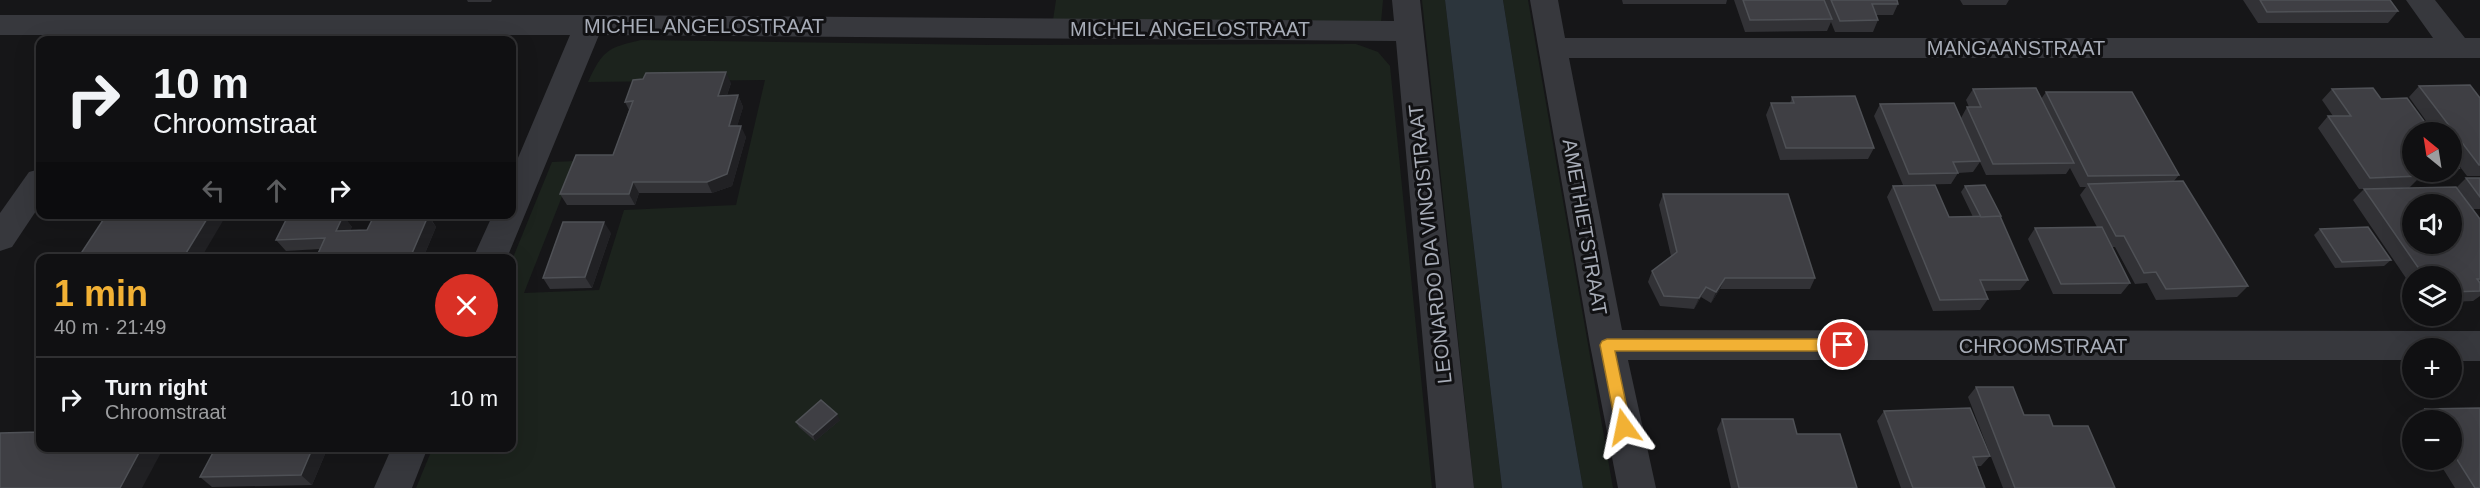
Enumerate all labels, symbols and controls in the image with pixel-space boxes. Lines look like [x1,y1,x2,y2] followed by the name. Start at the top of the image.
[584,15,824,37] street label: MICHEL ANGELOSTRAAT
[1070,18,1310,40] street label: MICHEL ANGELOSTRAAT
[1927,37,2105,59] street label: MANGAANSTRAAT
[54,60,132,138] icon: right
[153,60,249,107] text: 10 m
[1404,103,1456,385] street label: LEONARDO DA VINCISTRAAT
[153,109,317,139] text: Chroomstraat
[2402,122,2462,182] north arrow
[2402,122,2462,470] map controls
[1559,137,1611,317] street label: AMETHIETSTRAAT
[197,174,230,207] icon: left
[260,174,293,207] icon: ahead
[323,174,356,207] icon: right
[2402,194,2462,254] button: sound
[2402,266,2462,326] button: layers
[54,273,148,314] text: 1 min
[435,274,498,337] button: close
[54,316,166,338] text: 40 m · 21:49
[1817,319,1868,370] pin
[1826,328,1859,361] icon: arrive
[1959,335,2127,357] street label: CHROOMSTRAAT
[2402,338,2462,398] button: +
[105,375,207,400] text: Turn right
[54,383,87,416] icon: right
[449,386,498,411] text: 10 m
[1592,395,1656,459] position arrow
[105,401,226,423] text: Chroomstraat
[2402,410,2462,470] button: −

